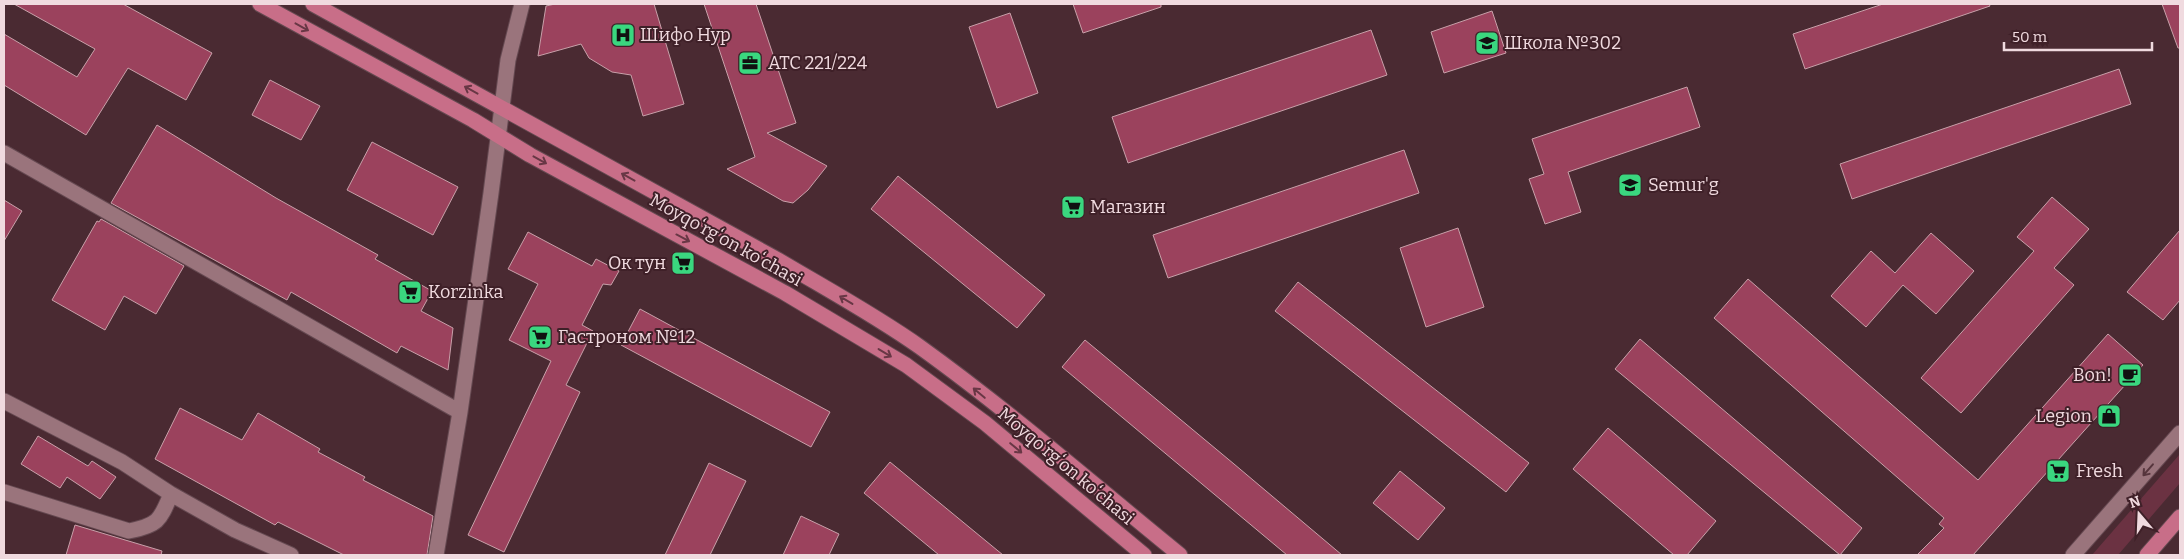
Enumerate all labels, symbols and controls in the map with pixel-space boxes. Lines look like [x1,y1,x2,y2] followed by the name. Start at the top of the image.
[2004,20,2152,52] scale bar
[295,22,310,32] one-way arrow
[610,22,636,48] hospital icon: Шифо Нур
[640,24,731,46] place label: Шифо Нур
[2012,28,2048,46] text: 50 m
[1474,30,1500,56] school or university icon: Школа №302
[1504,32,1621,54] place label: Школа №302
[737,50,763,76] office icon: АТС 221/224
[768,52,868,74] place label: АТС 221/224
[463,85,478,95] one-way arrow
[532,155,547,165] one-way arrow
[621,172,636,182] one-way arrow
[1617,172,1643,198] school or university icon: Semur'g
[1648,174,1719,196] place label: Semur'g
[646,189,806,291] street label: Moyqoʻrgʻon koʻchasi
[1060,194,1086,220] supermarket icon: Магазин
[1090,196,1166,218] place label: Магазин
[675,233,689,243] one-way arrow
[670,250,696,276] supermarket icon: Ок тун
[608,252,666,274] place label: Ок тун
[397,279,423,305] supermarket icon: Korzinka
[428,281,503,303] place label: Korzinka
[839,294,853,304] one-way arrow
[527,324,553,350] supermarket icon: Гастроном №12
[558,326,695,348] place label: Гастроном №12
[877,348,891,358] one-way arrow
[2117,362,2143,388] cafe icon: Bon!
[2073,364,2112,386] place label: Bon!
[973,387,986,398] one-way arrow
[993,403,1139,529] street label: Moyqoʻrgʻon koʻchasi
[2096,403,2122,429] shop icon: Legion
[2036,405,2093,427] place label: Legion
[1009,443,1022,454] one-way arrow
[2045,458,2071,484] supermarket icon: Fresh
[2076,460,2123,482] place label: Fresh
[2142,463,2154,476] one-way arrow
[2114,489,2164,539] north arrow
[2127,492,2143,512] text: N

